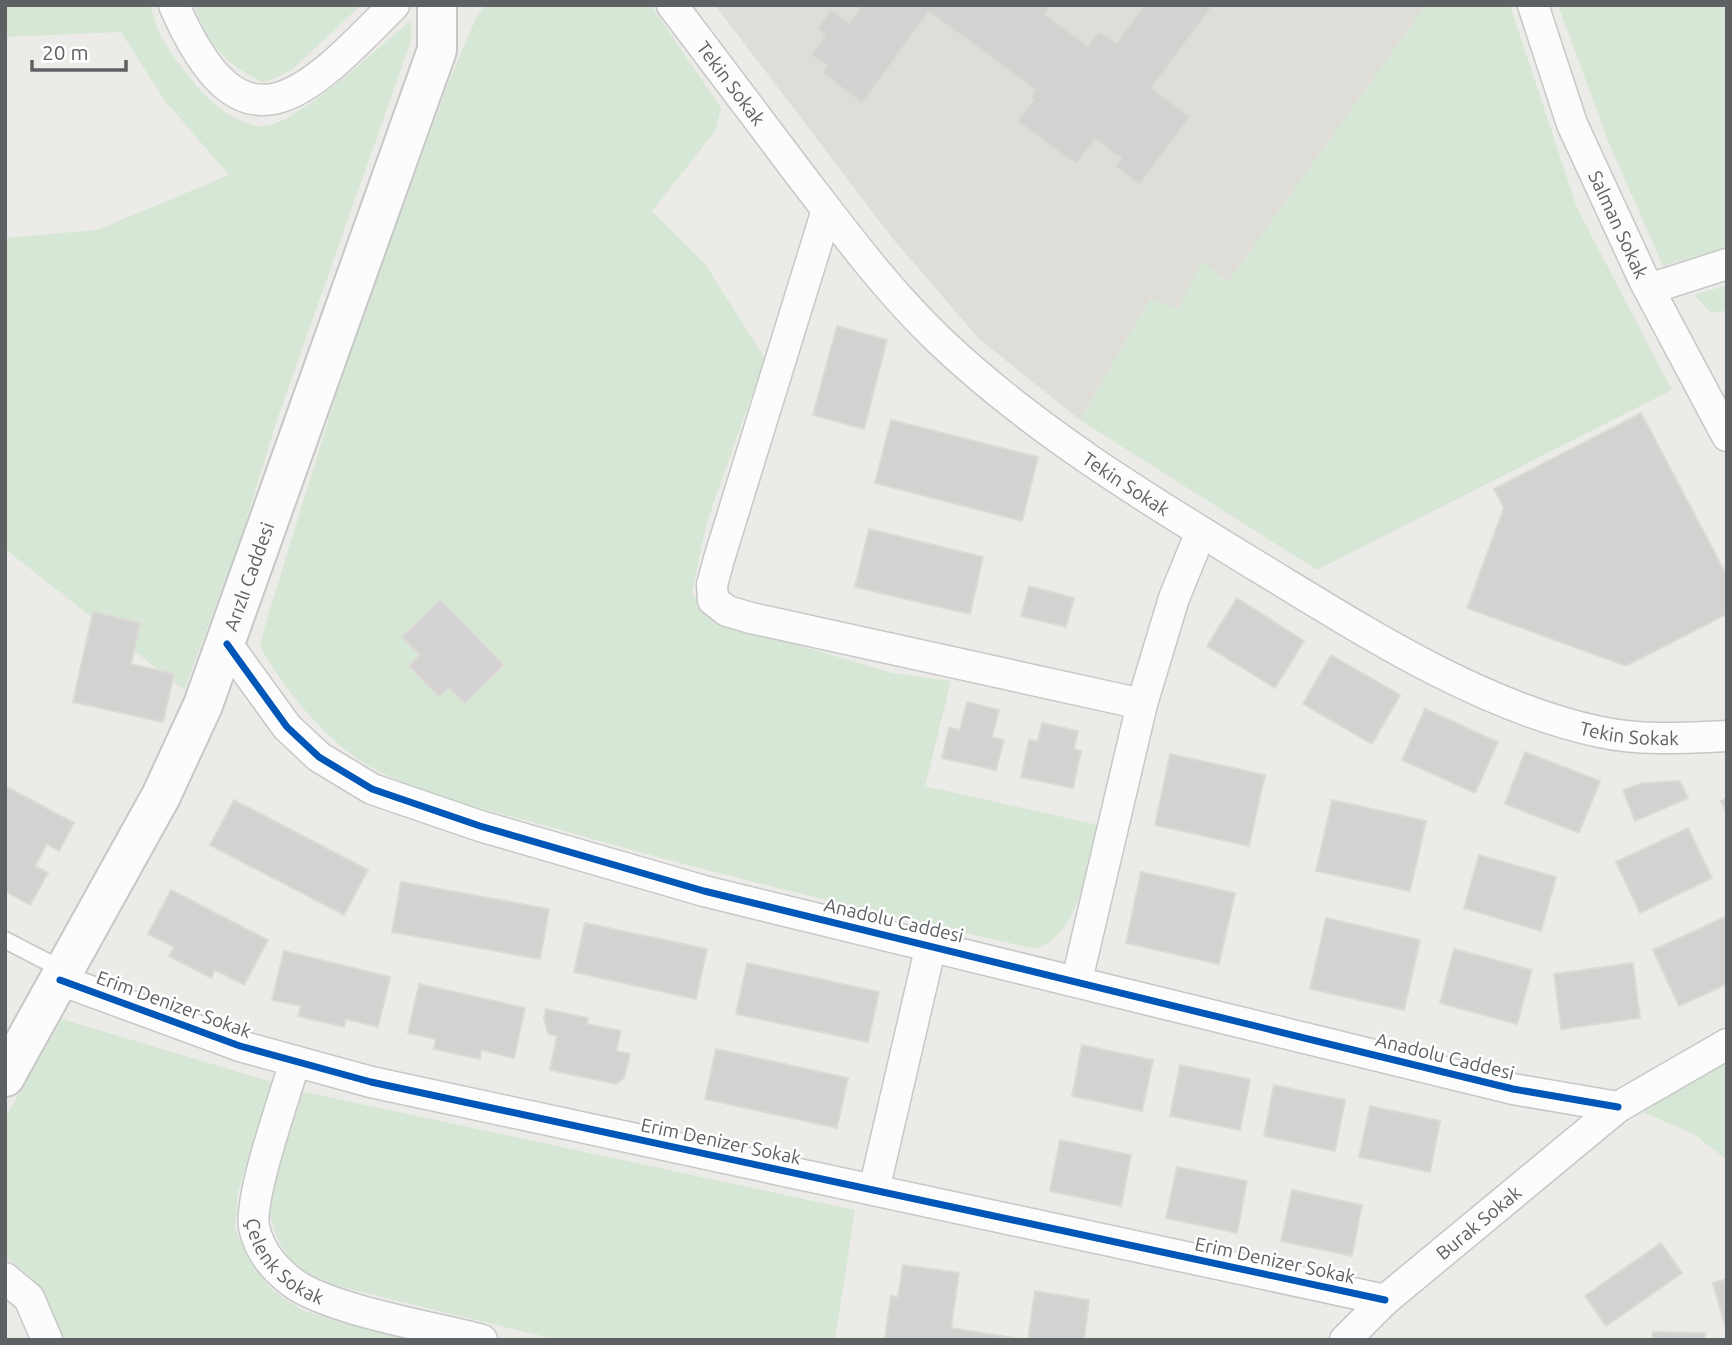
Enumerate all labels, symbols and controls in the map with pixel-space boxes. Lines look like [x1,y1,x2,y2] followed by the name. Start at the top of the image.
[32,28,126,72] scale bar
[692,37,770,130] street label: Tekin Sokak
[42,40,89,64] text: 20 m
[1584,167,1653,282] street label: Salman Sokak
[1078,447,1174,521] street label: Tekin Sokak
[219,519,278,634] street label: Arızlı Caddesi
[1577,717,1679,749] street label: Tekin Sokak
[822,893,966,947] street label: Anadolu Caddesi
[94,966,255,1042] street label: Erim Denizer Sokak
[1373,1028,1517,1084] street label: Anadolu Caddesi
[639,1113,804,1169] street label: Erim Denizer Sokak
[1431,1181,1526,1264] street label: Burak Sokak
[242,1217,328,1309] street label: Çelenk Sokak
[1193,1232,1358,1288] street label: Erim Denizer Sokak

